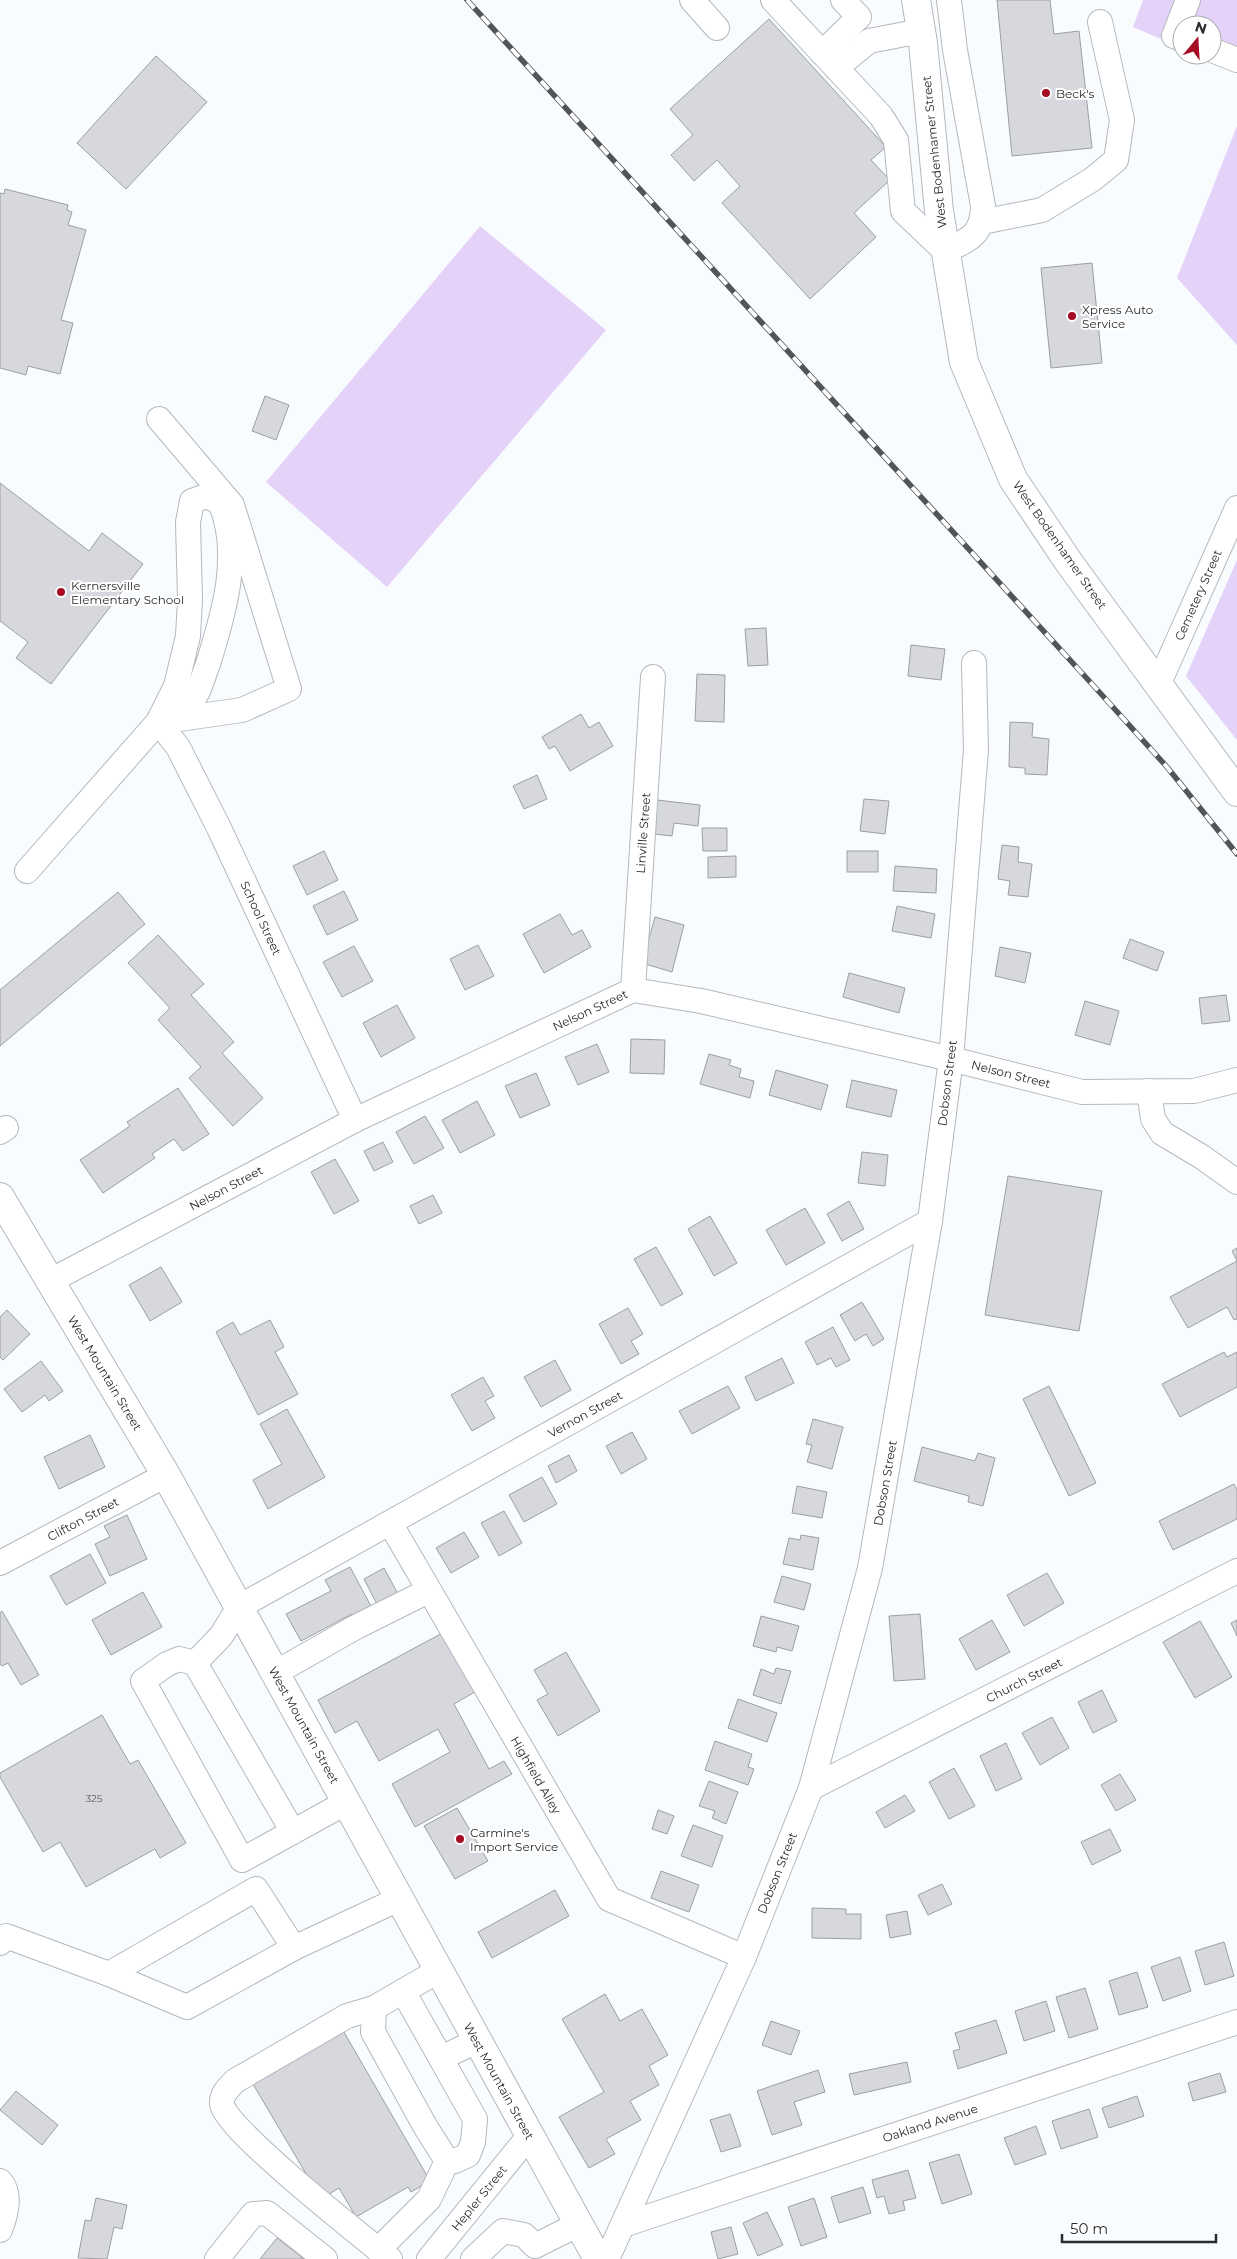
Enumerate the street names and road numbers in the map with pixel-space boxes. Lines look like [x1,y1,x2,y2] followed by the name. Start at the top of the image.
[919,75,949,229] street label: West Bodenhamer Street
[1010,478,1110,612] street label: West Bodenhamer Street
[1171,547,1225,643] street label: Cemetery Street
[633,792,653,874] street label: Linville Street
[237,879,285,957] street label: School Street
[550,986,630,1034] street label: Nelson Street
[934,1039,960,1127] street label: Dobson Street
[970,1057,1052,1091] street label: Nelson Street
[187,1162,265,1214] street label: Nelson Street
[65,1313,145,1433] street label: West Mountain Street
[545,1387,625,1441] street label: Vernon Street
[870,1439,900,1527] street label: Dobson Street
[45,1494,121,1544] street label: Clifton Street
[983,1654,1065,1706] street label: Church Street
[266,1664,342,1786] street label: West Mountain Street
[508,1734,565,1817] street label: Highfield Alley
[754,1830,800,1916] street label: Dobson Street
[461,2020,537,2142] street label: West Mountain Street
[880,2101,980,2145] street label: Oakland Avenue
[448,2162,510,2234] street label: Hepler Street

